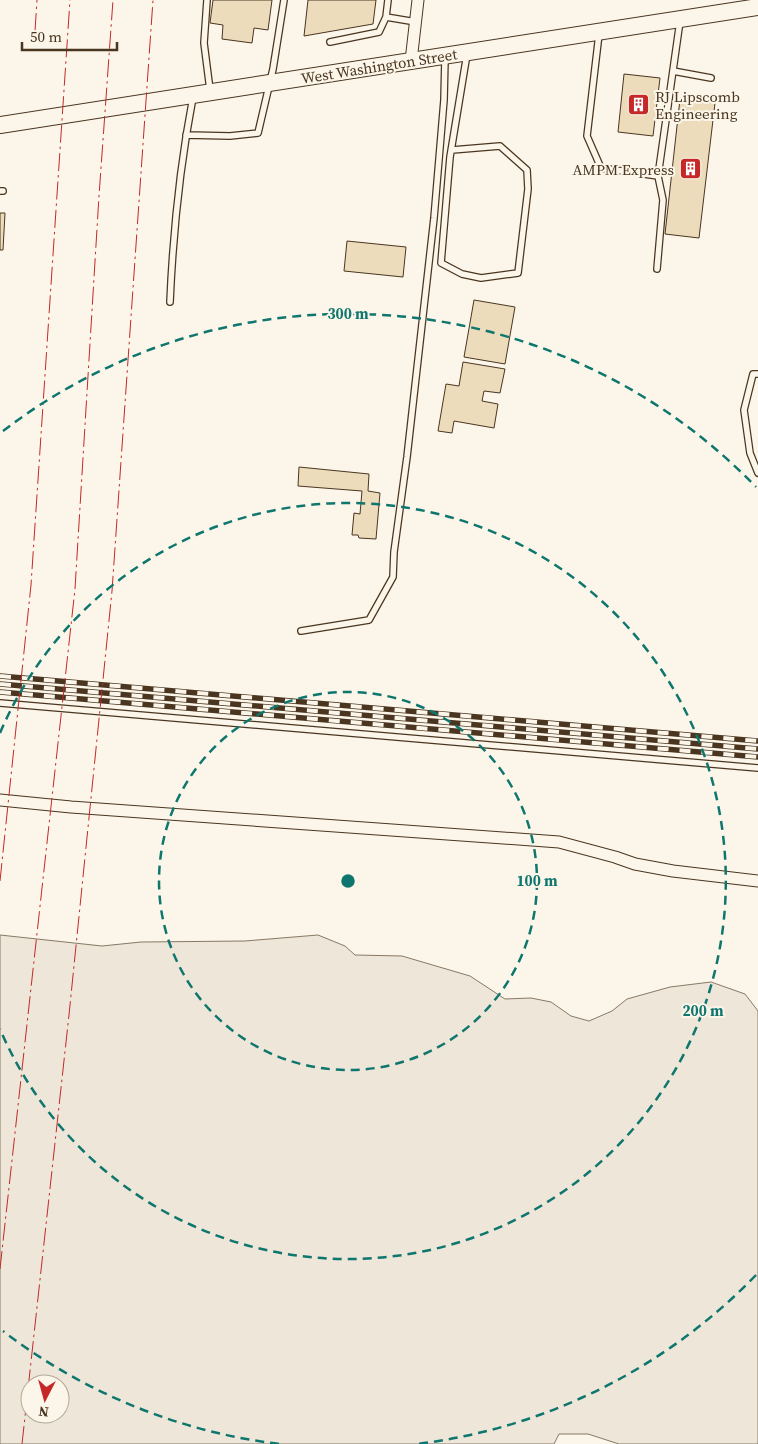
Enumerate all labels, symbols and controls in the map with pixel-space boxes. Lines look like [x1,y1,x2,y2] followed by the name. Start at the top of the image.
[22,20,118,52] scale bar
[30,26,62,47] text: 50 m
[300,43,459,89] street label: West Washington Street
[655,86,740,124] place label: RJ Lipscomb Engineering
[627,93,651,117] building icon: RJ Lipscomb Engineering
[678,157,702,181] building icon: AMPM Express
[573,159,674,180] place label: AMPM Express
[327,303,369,324] text: 300 m
[516,870,558,891] text: 100 m
[339,872,357,890] centre of rings
[682,1000,724,1021] text: 200 m
[20,1374,70,1424] north arrow
[38,1401,50,1422] text: N

